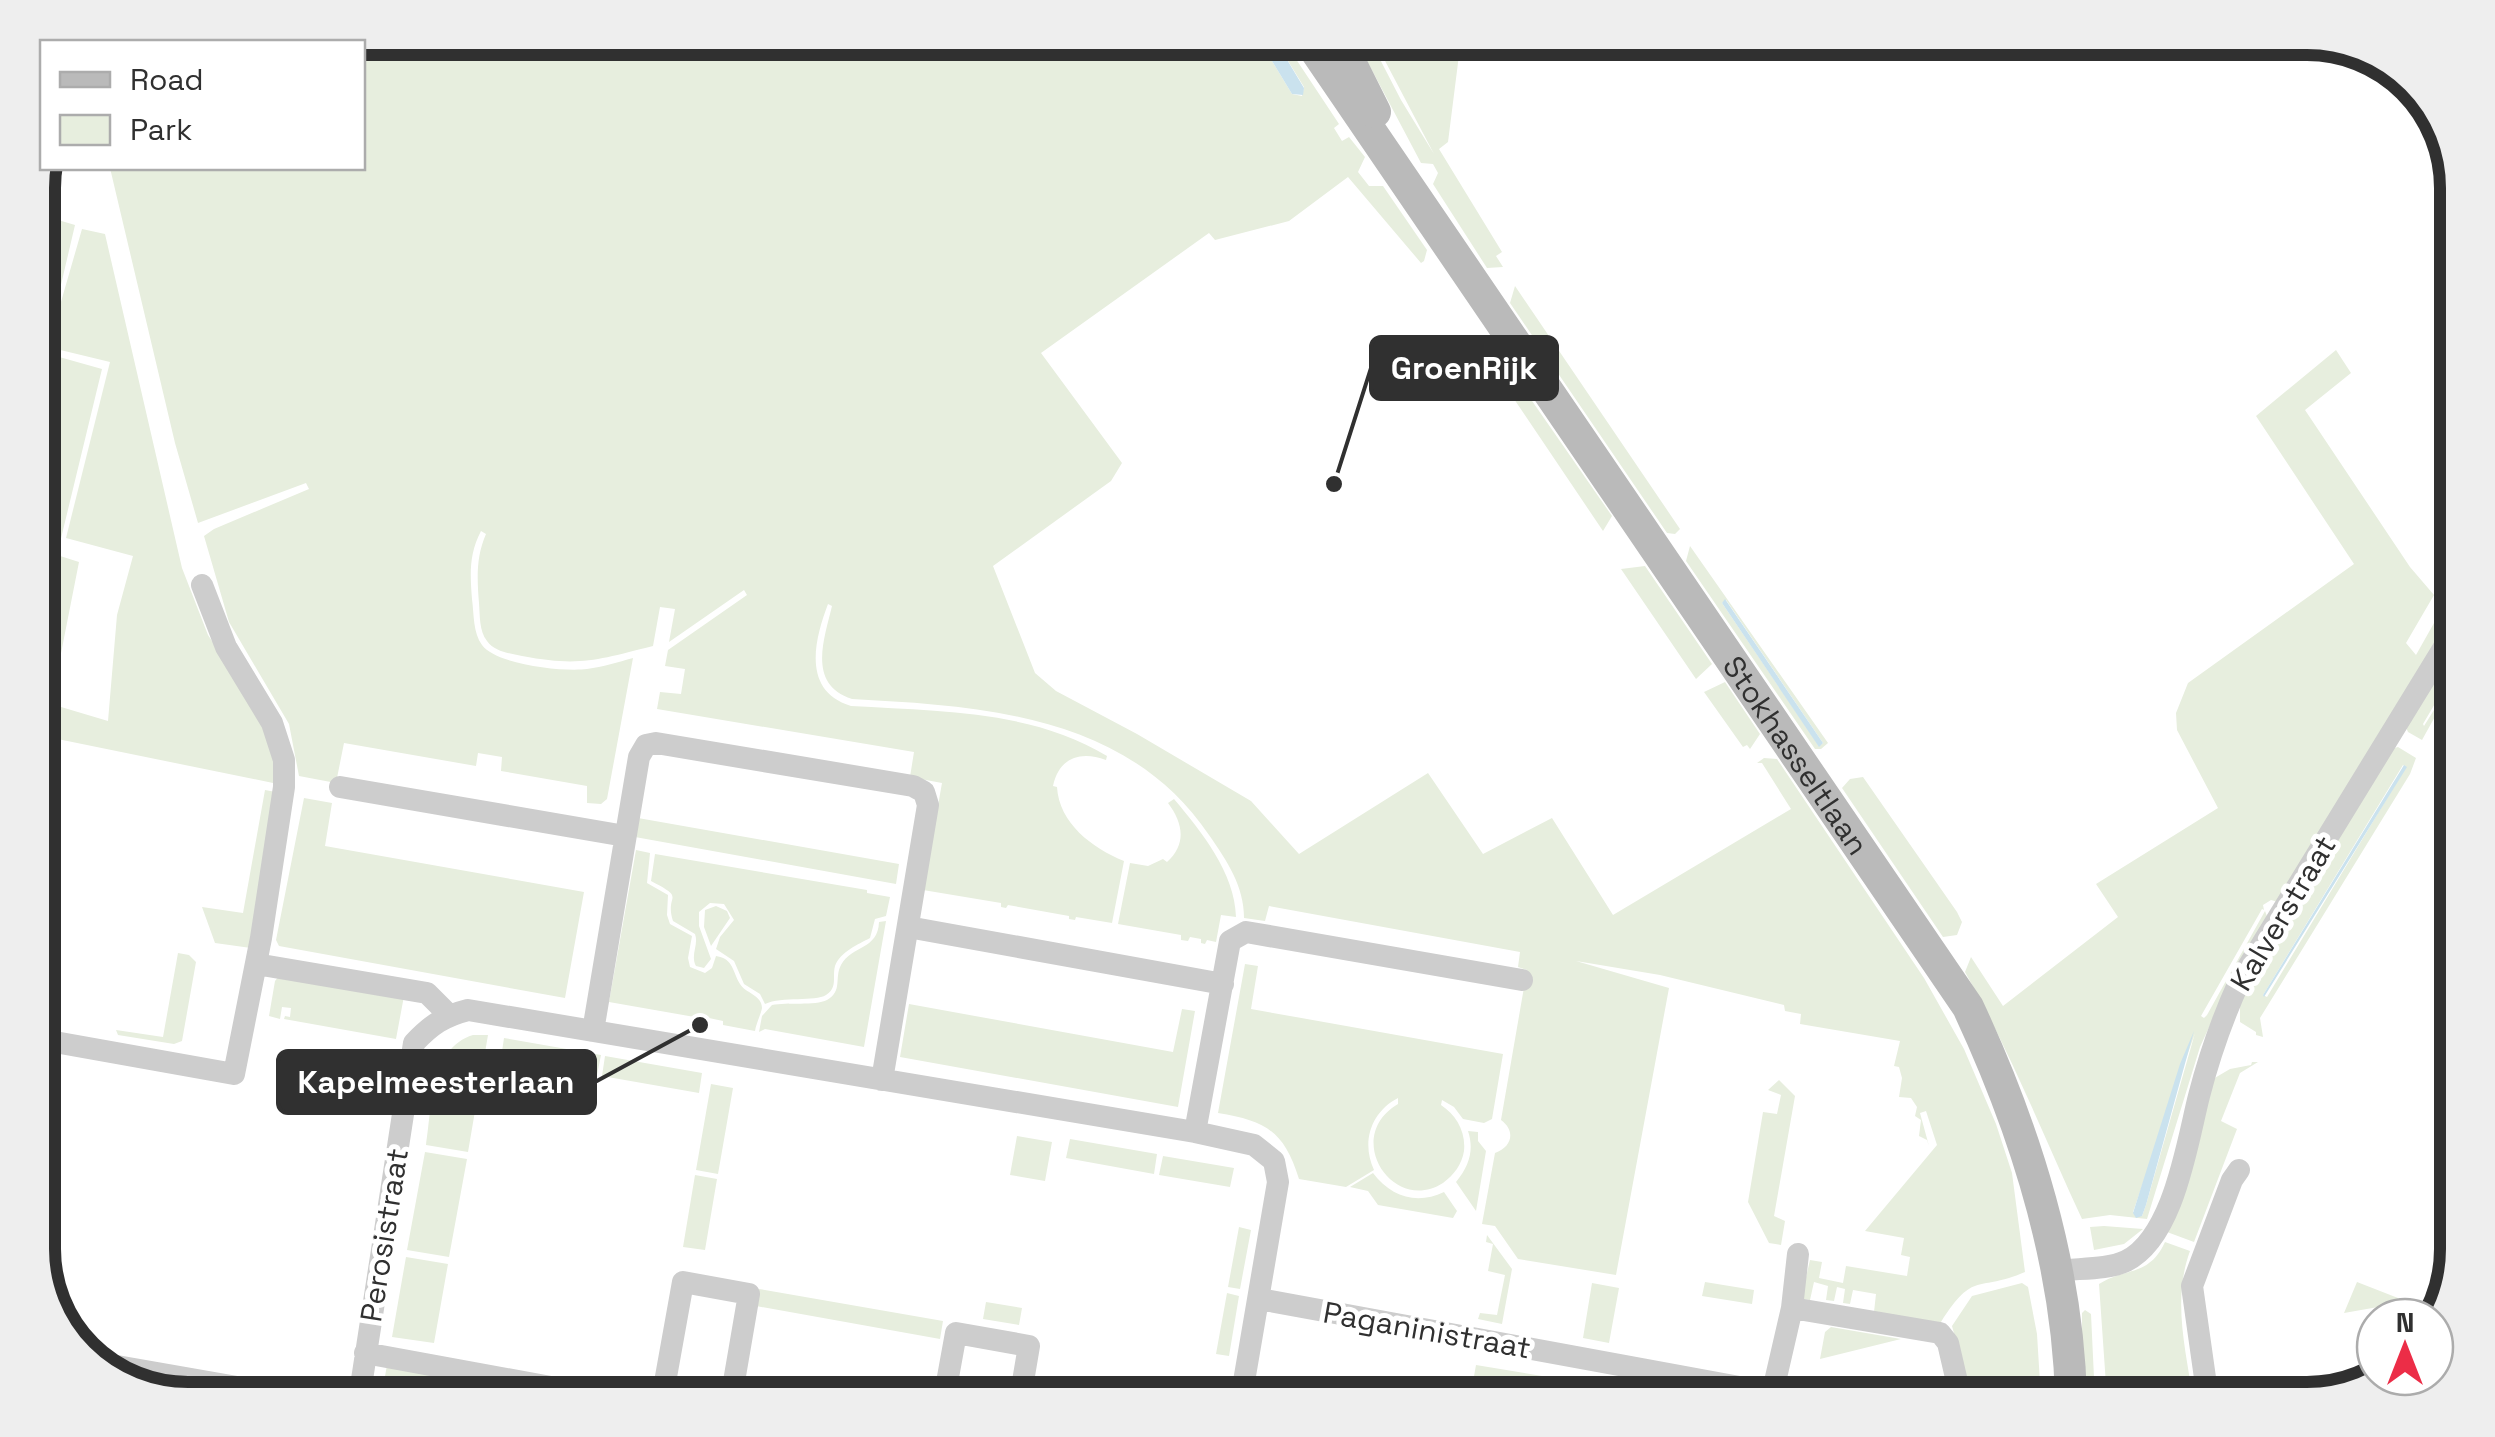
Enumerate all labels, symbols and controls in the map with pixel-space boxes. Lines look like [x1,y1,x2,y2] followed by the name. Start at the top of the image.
[40,40,365,170] legend
[130,60,204,99] text: Road
[130,110,192,149] text: Park
[1371,337,1557,399] callout: GroenRijk
[1391,348,1537,388] text: GroenRijk
[1714,648,1878,862] street label: Stokhasseltlaan
[2221,828,2345,998] street label: Kalverstraat
[278,1051,595,1113] callout: Kapelmeesterlaan
[298,1062,575,1102] text: Kapelmeesterlaan
[351,1145,417,1325] street label: Perosistraat
[1320,1293,1534,1367] street label: Paganinistraat
[2355,1297,2455,1397] north arrow
[2396,1304,2414,1340] text: N

